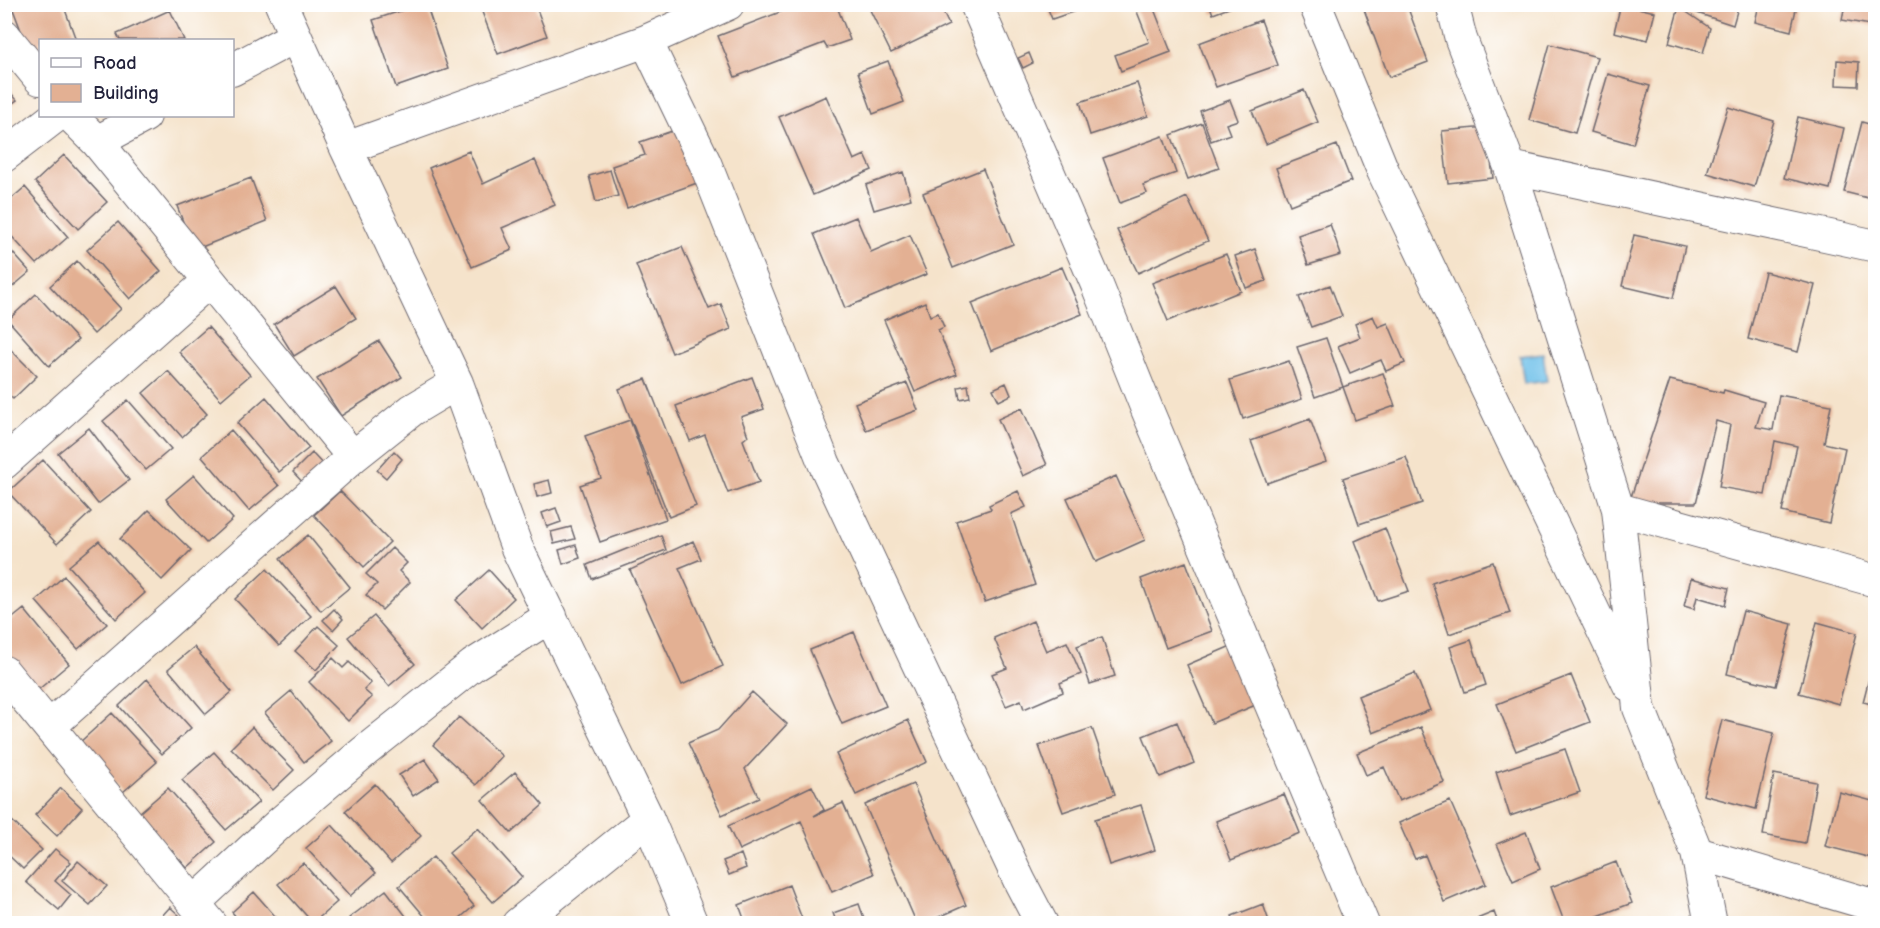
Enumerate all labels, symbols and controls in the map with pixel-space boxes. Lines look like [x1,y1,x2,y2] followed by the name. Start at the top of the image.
[39,39,234,117] legend
[93,53,137,74] text: Road
[93,83,159,104] text: Building

